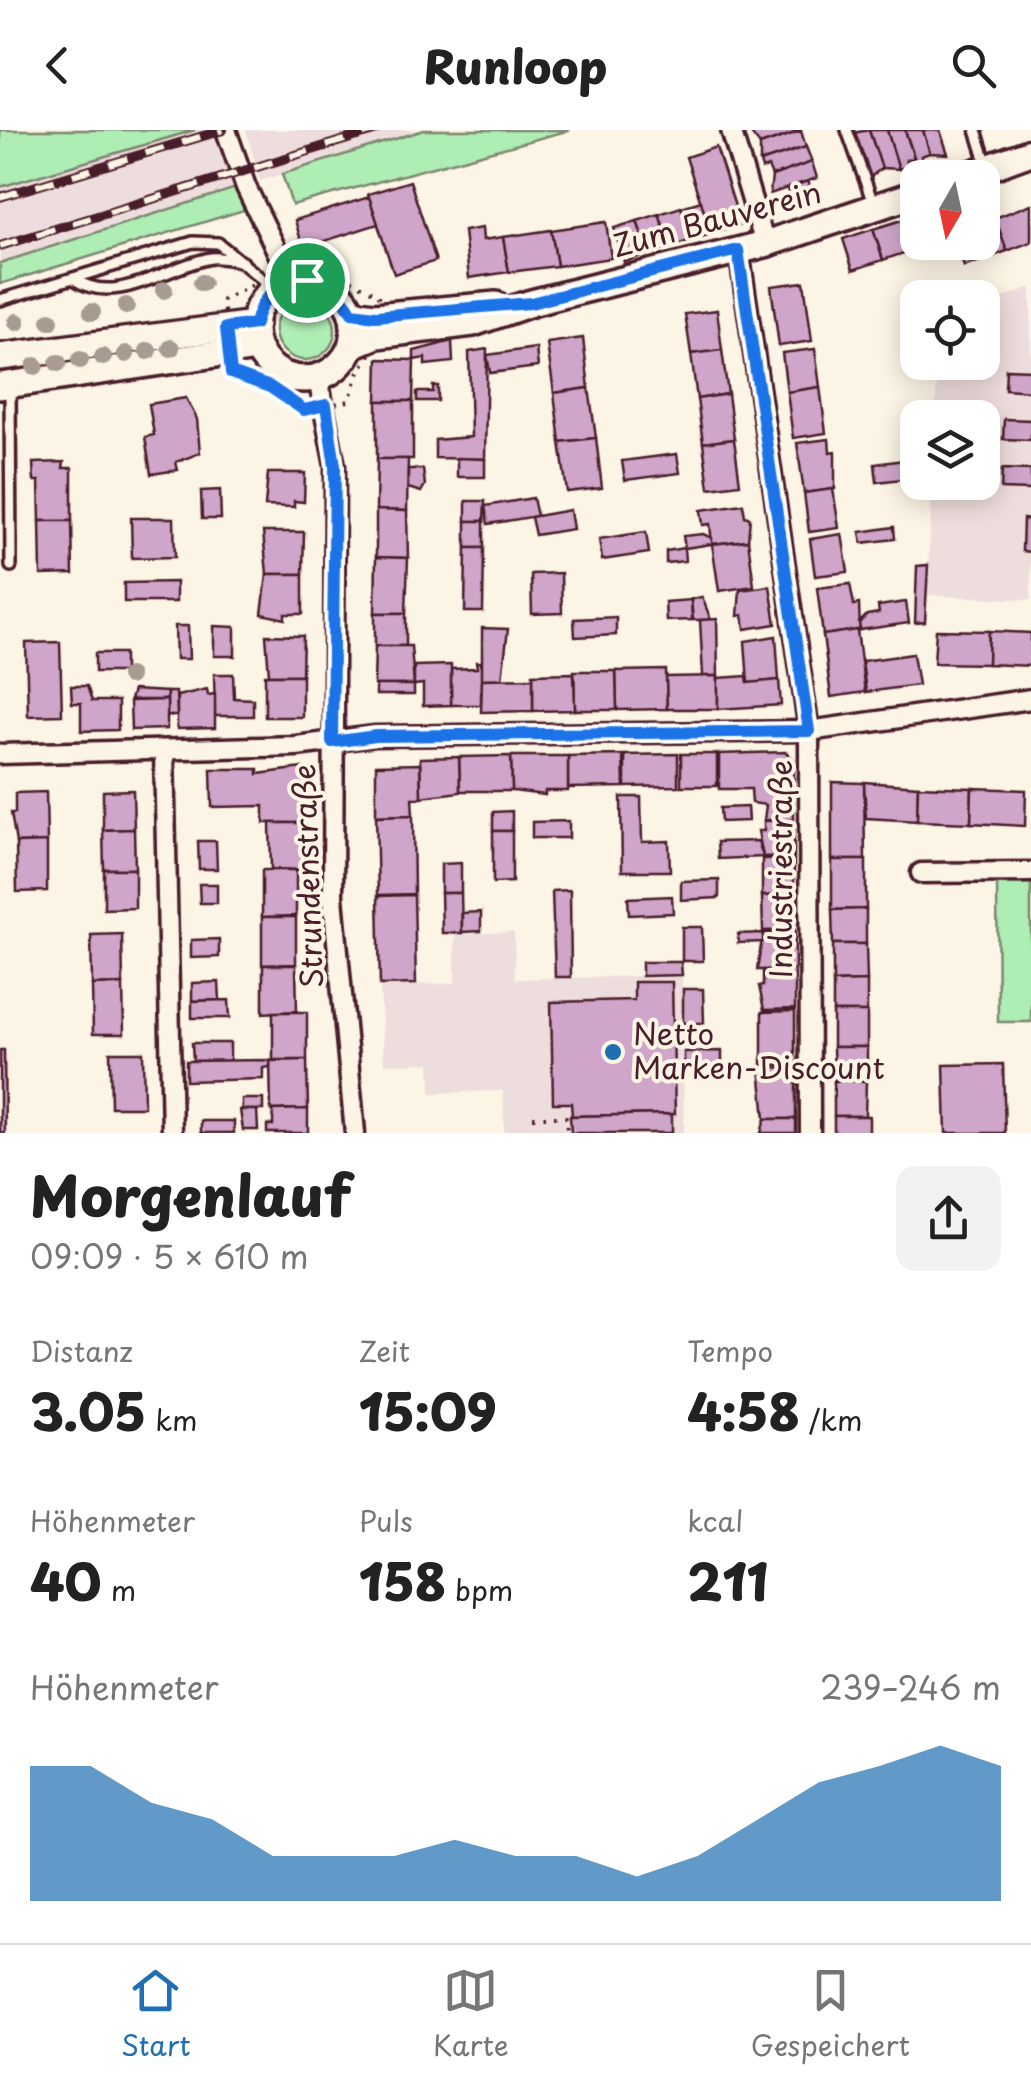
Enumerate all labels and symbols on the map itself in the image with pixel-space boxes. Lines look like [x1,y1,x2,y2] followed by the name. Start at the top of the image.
[900,160,1000,260] north arrow
[607,168,826,267] street label: Zum Bauverein
[265,238,350,323] pin
[757,760,802,978] street label: Industriestraße
[280,763,333,989] street label: Strundenstraße
[633,1010,885,1089] place label: Netto Marken-Discount
[602,1041,624,1063] marker: Netto Marken-Discount

